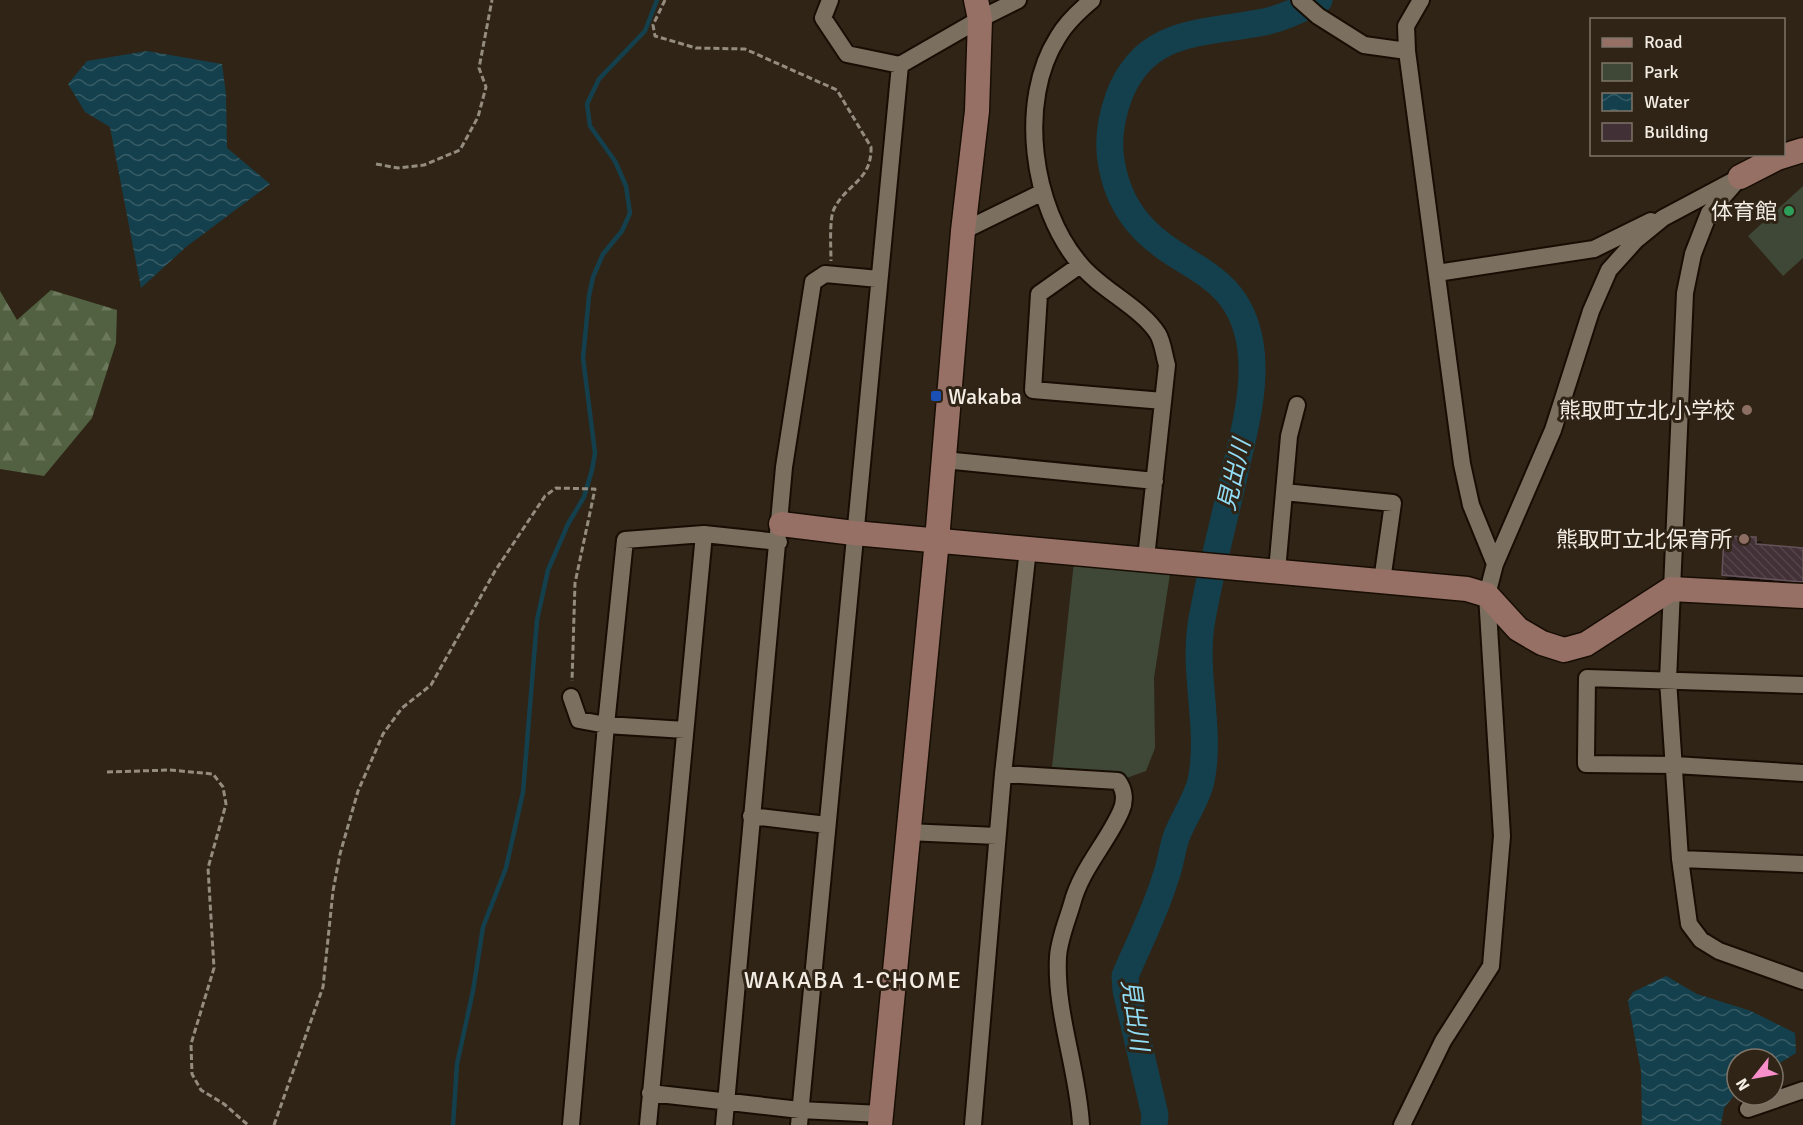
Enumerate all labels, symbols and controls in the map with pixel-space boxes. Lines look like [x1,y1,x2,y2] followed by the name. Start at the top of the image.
[1590,18,1785,156] legend
[1644,31,1683,53] text: Road
[1644,61,1679,83] text: Park
[1644,91,1690,113] text: Water
[1644,121,1708,143] text: Building
[1711,198,1777,225] place label: 体育館
[1782,204,1796,218] marker: 体育館
[948,383,1022,410] place label: Wakaba
[929,389,943,403] marker: Wakaba
[1559,397,1735,424] place label: 熊取町立北小学校
[1740,403,1754,417] marker: 熊取町立北小学校
[1211,434,1257,513] water label: 見出川
[1556,526,1732,553] place label: 熊取町立北保育所
[1737,532,1751,546] marker: 熊取町立北保育所
[744,965,962,995] district label: WAKABA 1-CHOME
[1115,977,1155,1056] water label: 見出川
[1725,1047,1785,1107] north arrow
[1732,1074,1754,1094] text: N

